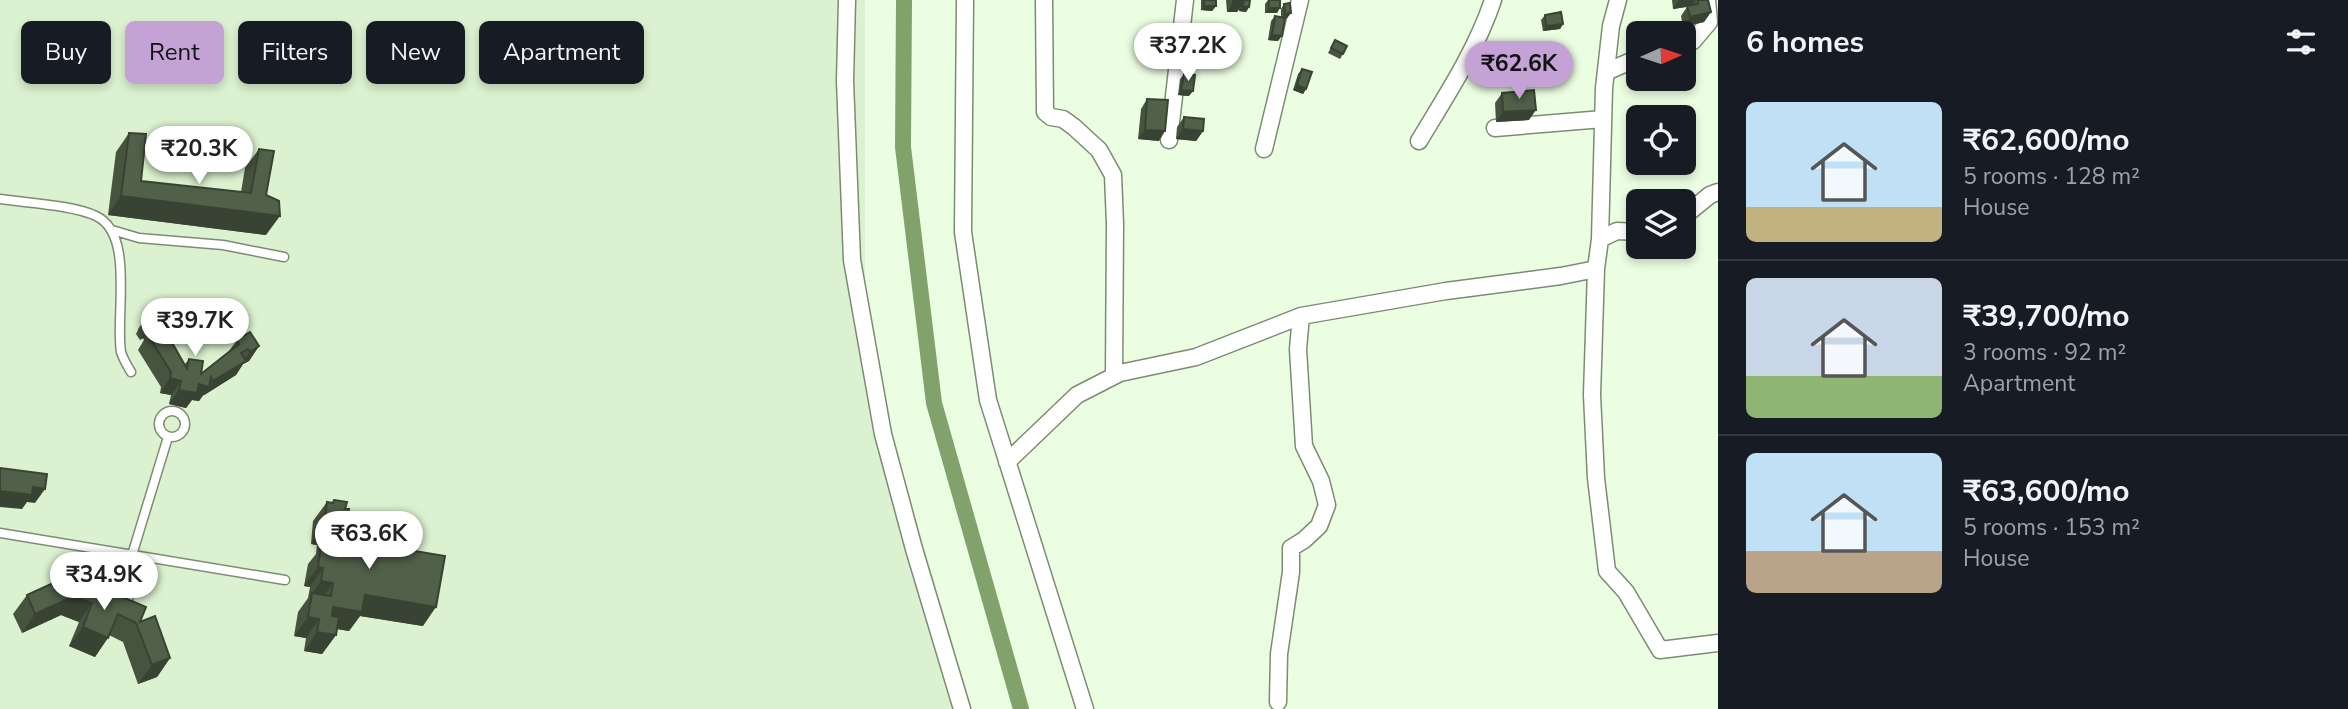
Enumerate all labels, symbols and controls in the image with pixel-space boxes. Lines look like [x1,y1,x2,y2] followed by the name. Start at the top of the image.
[21,21,111,84] chip: Buy
[125,21,224,84] chip: Rent
[238,21,352,84] chip: Filters
[366,21,465,84] chip: New
[479,21,644,84] chip: Apartment
[1626,21,1696,91] north arrow
[1626,21,1696,259] map controls
[1746,22,1864,63] text: 6 homes
[2282,23,2320,61] icon: filters
[1131,24,1245,83] pin: ₹37.2K
[1150,30,1226,61] text: ₹37.2K
[1462,42,1576,101] pin: ₹62.6K
[1481,48,1557,79] text: ₹62.6K
[1626,105,1696,175] button: locate
[1963,120,2130,161] text: ₹62,600/mo
[142,127,256,186] pin: ₹20.3K
[1802,130,1886,214] icon: home
[161,133,237,164] text: ₹20.3K
[1963,161,2140,192] text: 5 rooms · 128 m²
[1626,189,1696,259] button: layers
[1963,192,2030,223] text: House
[1963,296,2130,337] text: ₹39,700/mo
[138,298,252,358] pin: ₹39.7K
[157,305,233,336] text: ₹39.7K
[1802,306,1886,390] icon: home
[1963,337,2126,368] text: 3 rooms · 92 m²
[1963,368,2075,399] text: Apartment
[1963,471,2130,512] text: ₹63,600/mo
[1802,481,1886,565] icon: home
[312,512,426,571] pin: ₹63.6K
[1963,512,2140,543] text: 5 rooms · 153 m²
[331,518,407,549] text: ₹63.6K
[1963,543,2030,574] text: House
[47,552,161,612] pin: ₹34.9K
[66,559,142,590] text: ₹34.9K

